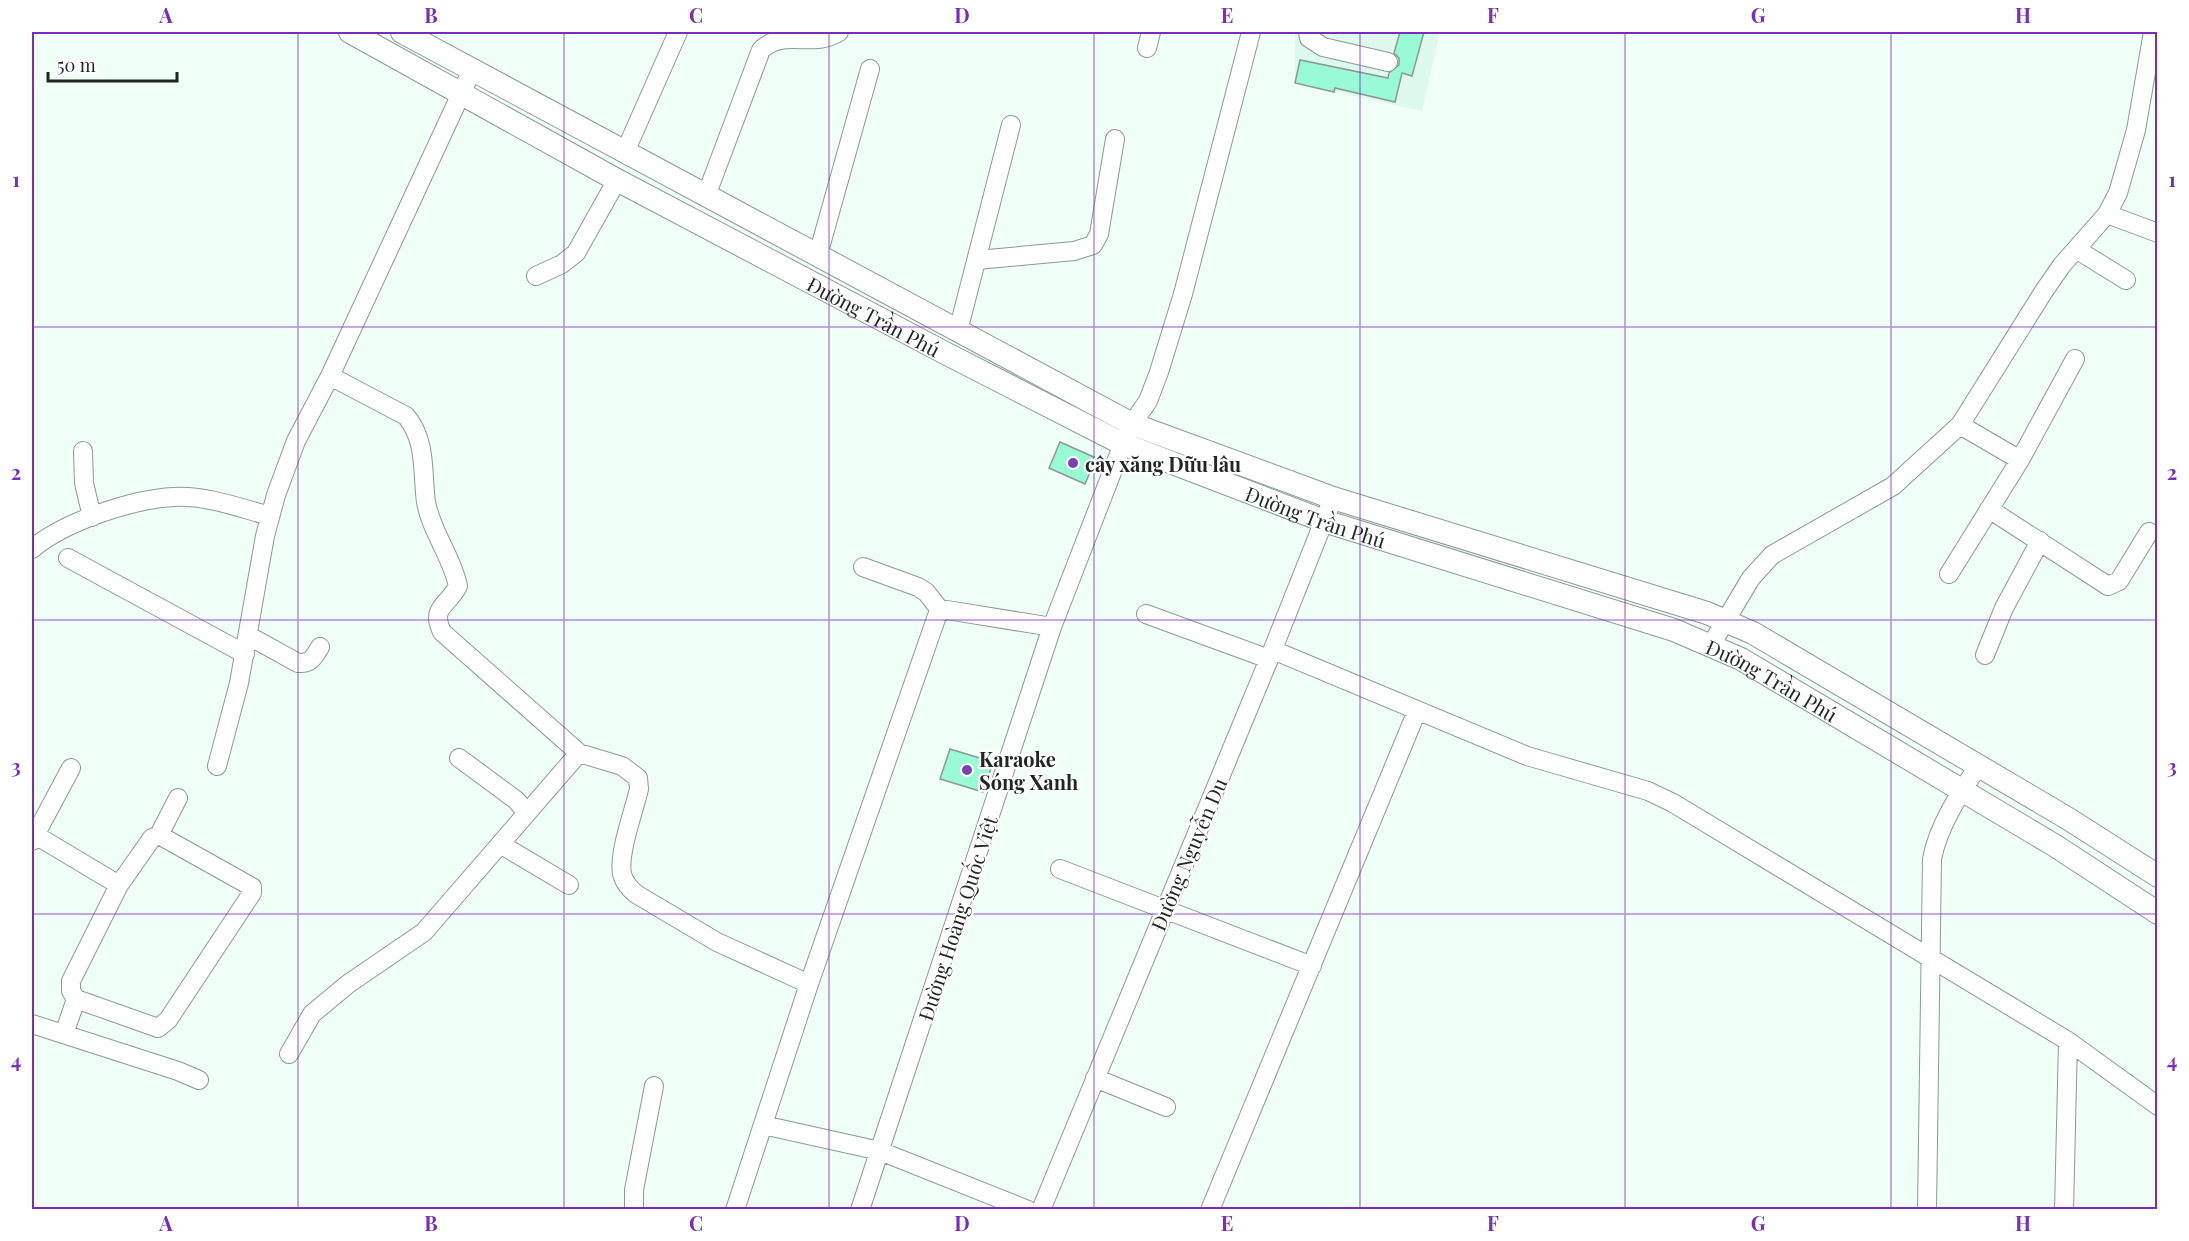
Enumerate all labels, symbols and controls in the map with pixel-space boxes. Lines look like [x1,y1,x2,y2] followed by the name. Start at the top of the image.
[158,1,173,28] text: A
[424,1,438,28] text: B
[689,1,703,28] text: C
[954,1,970,28] text: D
[1221,1,1233,28] text: E
[1487,1,1499,28] text: F
[1751,1,1766,28] text: G
[2015,1,2031,28] text: H
[48,45,177,83] scale bar
[57,53,96,77] text: 50 m
[12,165,20,192] text: 1
[2168,165,2176,192] text: 1
[803,269,946,362] street label: Đường Trần Phú
[1085,450,1241,477] place label: cây xăng Dữu lâu
[1066,456,1080,470] marker: cây xăng Dữu lâu
[11,458,21,485] text: 2
[2167,458,2177,485] text: 2
[1242,479,1390,553] street label: Đường Trần Phú
[1702,632,1843,727] street label: Đường Trần Phú
[979,745,1078,795] place label: Karaoke Sóng Xanh
[11,752,21,779] text: 3
[2167,752,2177,779] text: 3
[960,763,974,777] marker: Karaoke Sóng Xanh
[1144,773,1233,934] street label: Đường Nguyễn Du
[910,811,1003,1024] street label: Đường Hoàng Quốc Việt
[11,1046,21,1073] text: 4
[2167,1046,2177,1073] text: 4
[158,1209,173,1236] text: A
[424,1209,438,1236] text: B
[689,1209,703,1236] text: C
[954,1209,970,1236] text: D
[1221,1209,1233,1236] text: E
[1487,1209,1499,1236] text: F
[1751,1209,1766,1236] text: G
[2015,1209,2031,1236] text: H

